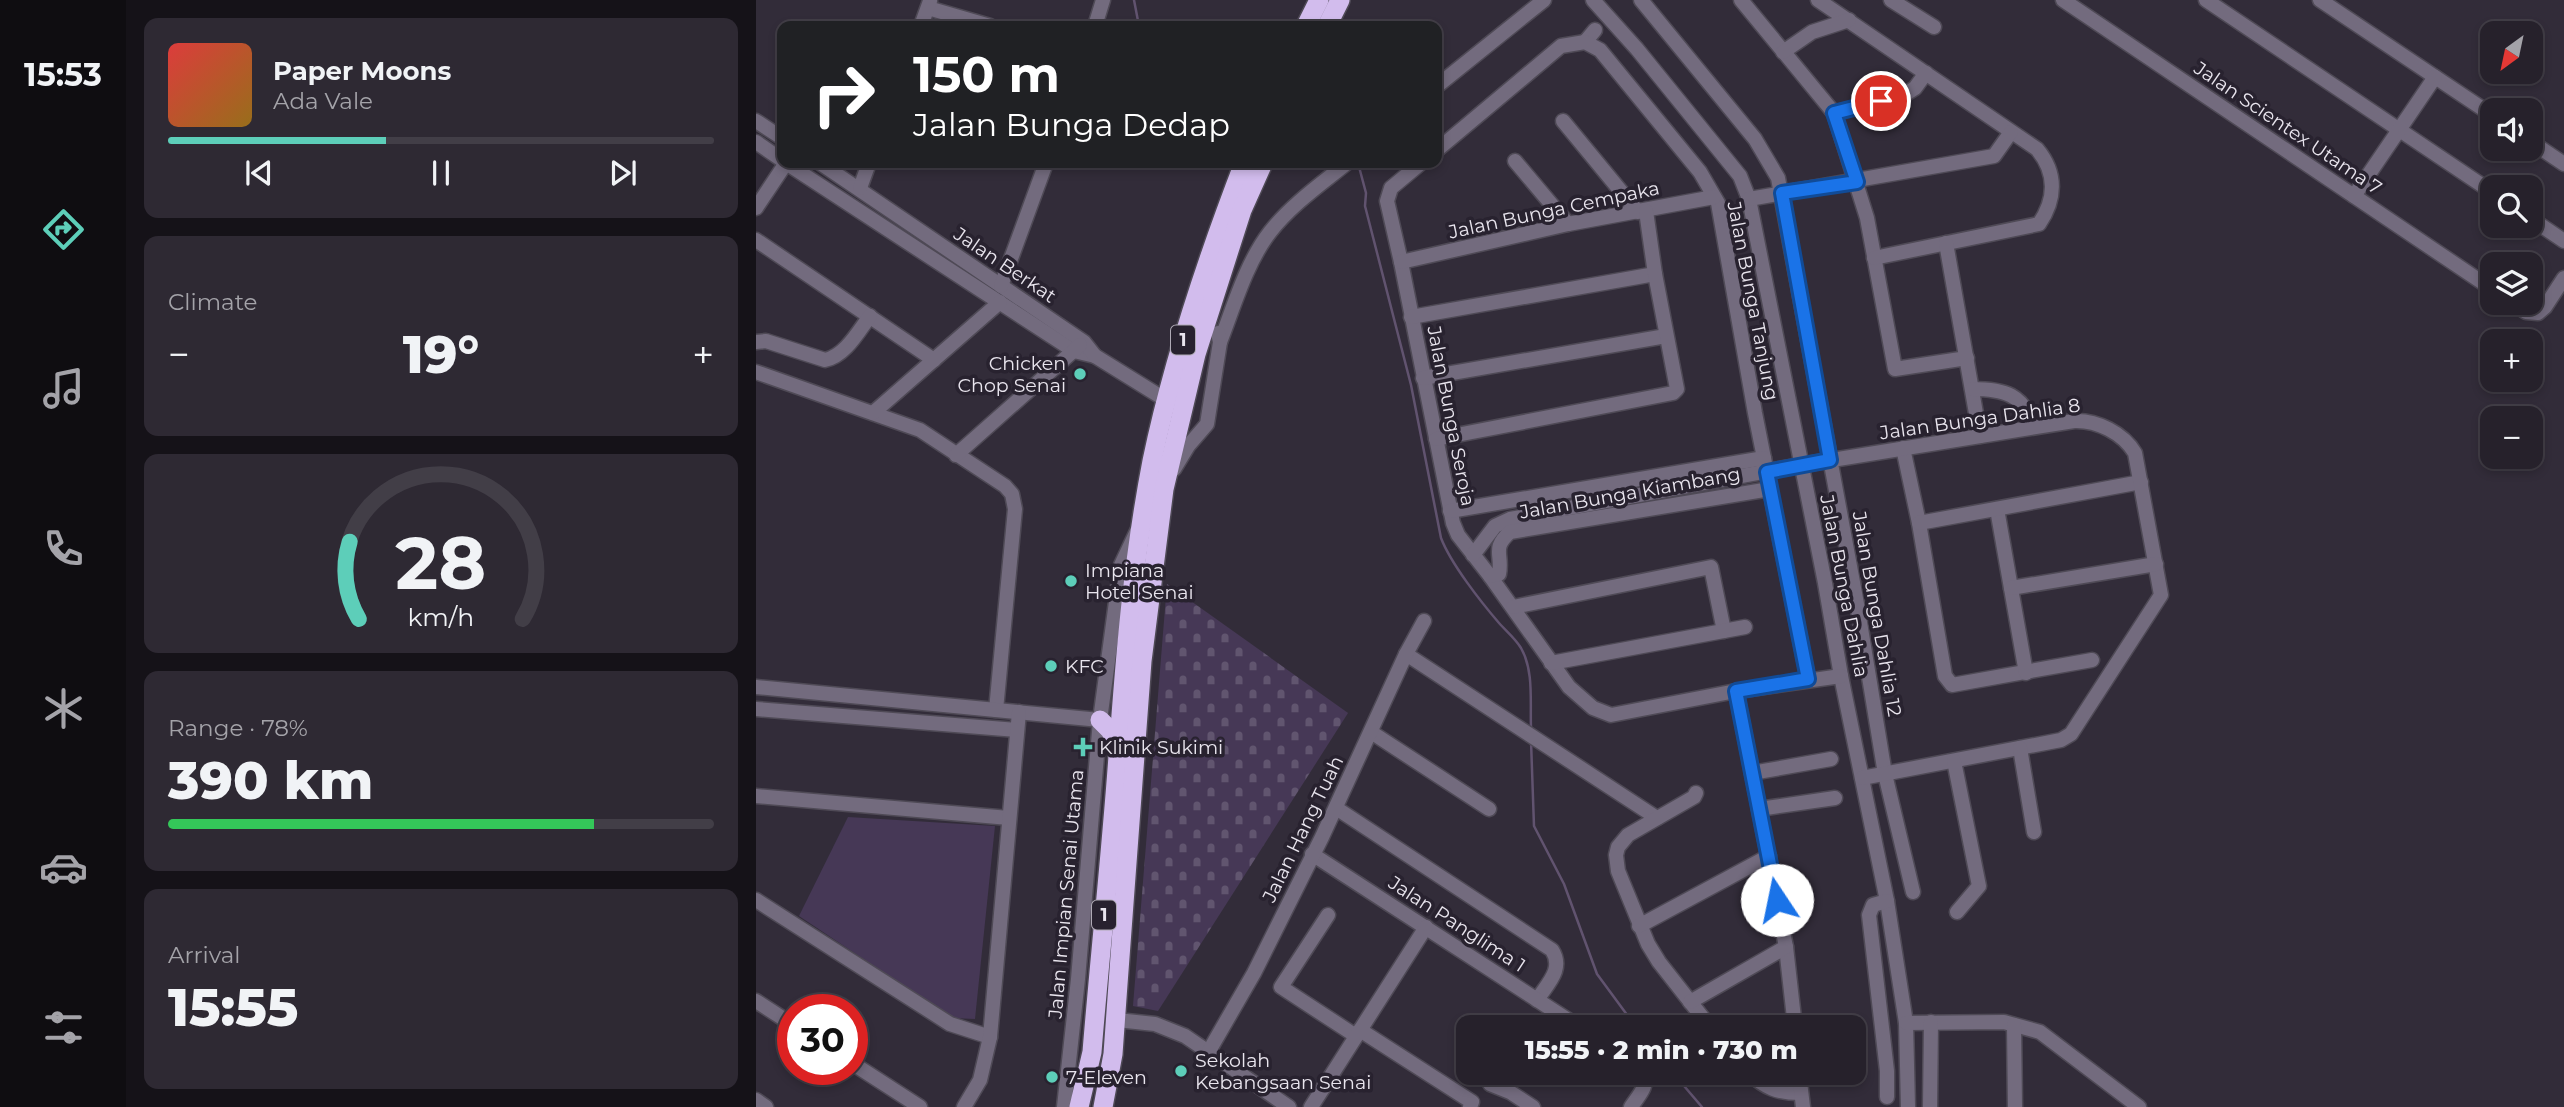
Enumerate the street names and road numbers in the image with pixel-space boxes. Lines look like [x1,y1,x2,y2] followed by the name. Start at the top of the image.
[2189,56,2386,199] street label: Jalan Scientex Utama 7
[1445,176,1662,244] street label: Jalan Bunga Cempaka
[1722,199,1784,402] street label: Jalan Bunga Tanjung
[949,222,1061,308] street label: Jalan Berkat
[1422,323,1480,508] street label: Jalan Bunga Seroja
[1171,326,1195,354] road number: 1
[1877,394,2082,445] street label: Jalan Bunga Dahlia 8
[1517,462,1742,524] street label: Jalan Bunga Kiambang
[1815,492,1873,679] street label: Jalan Bunga Dahlia
[1847,509,1906,719] street label: Jalan Bunga Dahlia 12
[1257,752,1348,907] street label: Jalan Hang Tuah
[1044,768,1088,1021] street label: Jalan Impian Senai Utama
[1383,871,1530,977] street label: Jalan Panglima 1
[1092,900,1116,930] road number: 1

